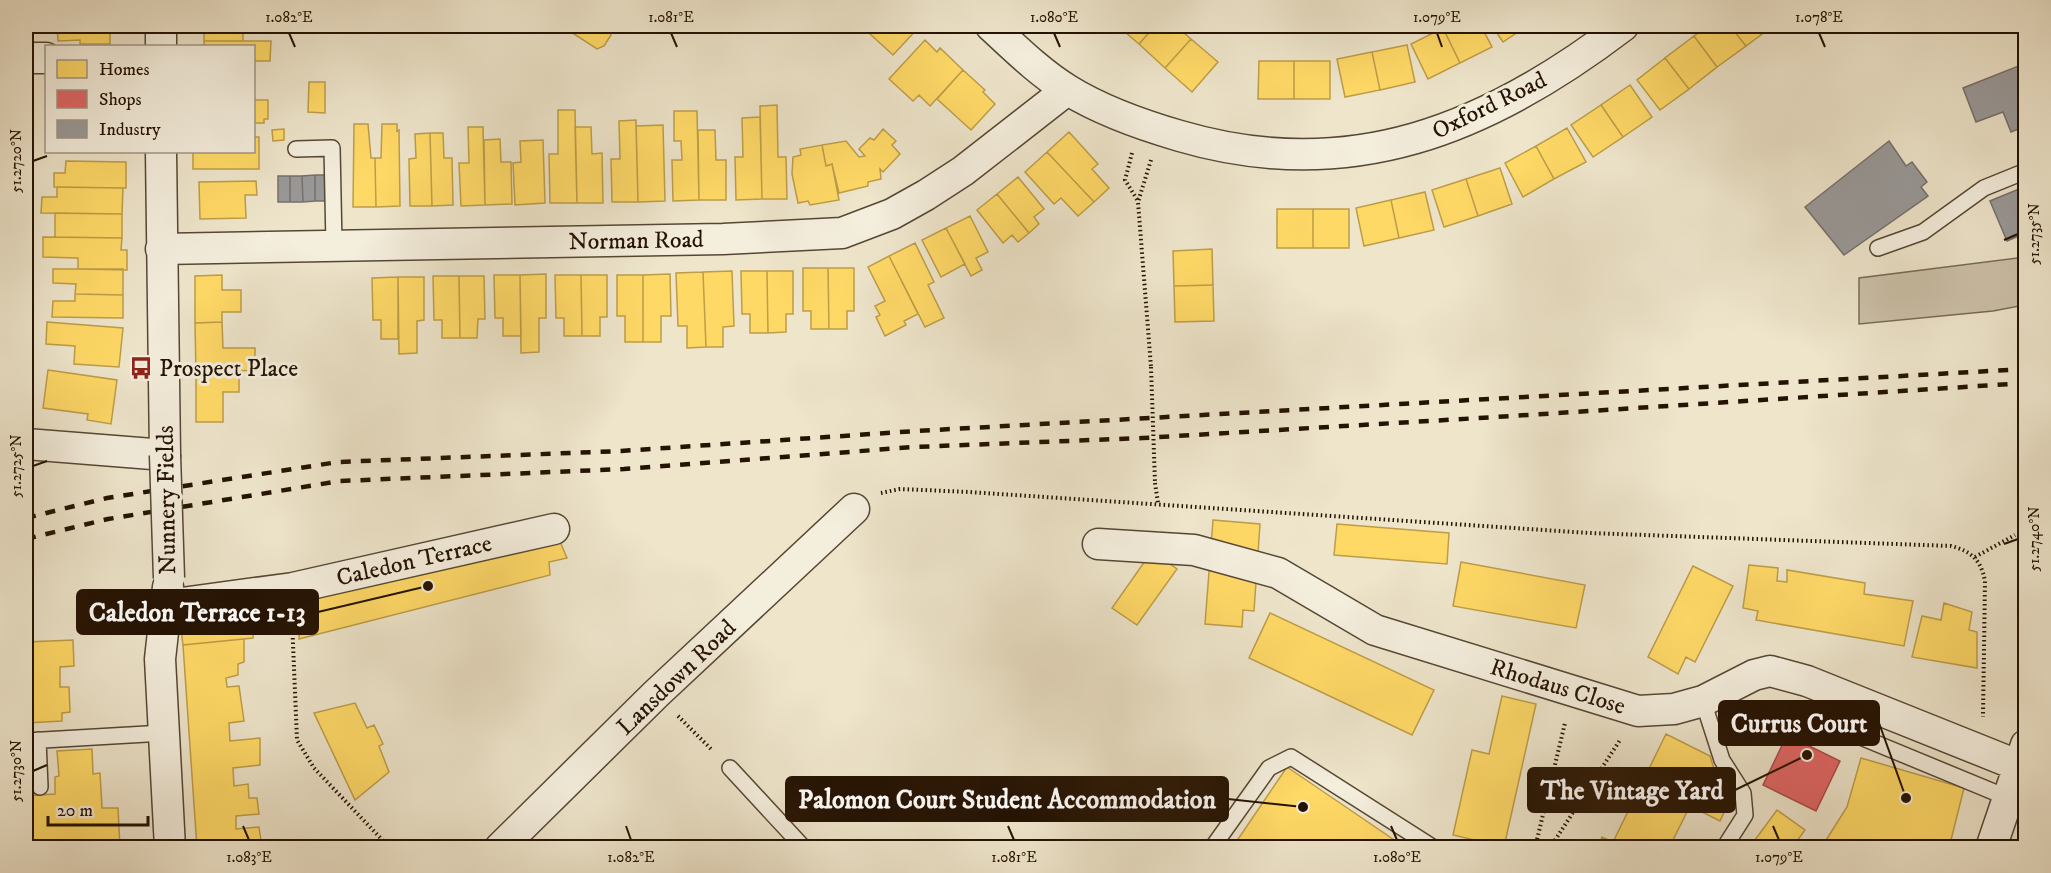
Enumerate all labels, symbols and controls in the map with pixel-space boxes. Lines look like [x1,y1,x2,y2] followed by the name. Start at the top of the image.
[265,8,313,27] text: 1.082°E
[648,8,694,27] text: 1.081°E
[1030,8,1078,27] text: 1.080°E
[1413,8,1461,27] text: 1.079°E
[1795,8,1843,27] text: 1.078°E
[45,45,255,153] legend
[99,59,150,81] text: Homes
[1427,65,1552,146] street label: Oxford Road
[99,89,142,111] text: Shops
[99,119,161,141] text: Industry
[7,129,26,193] text: 51.2720°N
[2025,203,2044,265] text: 51.2735°N
[568,225,704,257] street label: Norman Road
[159,354,298,384] place label: Prospect Place
[128,355,154,381] bus stop icon: Prospect Place
[151,425,183,575] street label: Nunnery Fields
[7,434,26,498] text: 51.2725°N
[2025,507,2044,572] text: 51.2740°N
[334,529,495,593] street label: Caledon Terrace
[77,590,318,634] callout: Caledon Terrace 1-13
[89,597,305,630] text: Caledon Terrace 1-13
[611,613,743,742] street label: Lansdown Road
[1486,652,1629,722] street label: Rhodaus Close
[1719,701,1879,745] callout: Currus Court
[1731,708,1868,741] text: Currus Court
[7,740,26,802] text: 51.2730°N
[1528,768,1735,812] callout: The Vintage Yard
[1540,775,1724,808] text: The Vintage Yard
[786,777,1228,821] callout: Palomon Court Student Accommodation
[798,784,1216,817] text: Palomon Court Student Accommodation
[48,789,148,827] scale bar
[57,800,93,822] text: 20 m
[226,848,272,867] text: 1.083°E
[607,848,655,867] text: 1.082°E
[991,848,1037,867] text: 1.081°E
[1373,848,1421,867] text: 1.080°E
[1755,848,1803,867] text: 1.079°E

